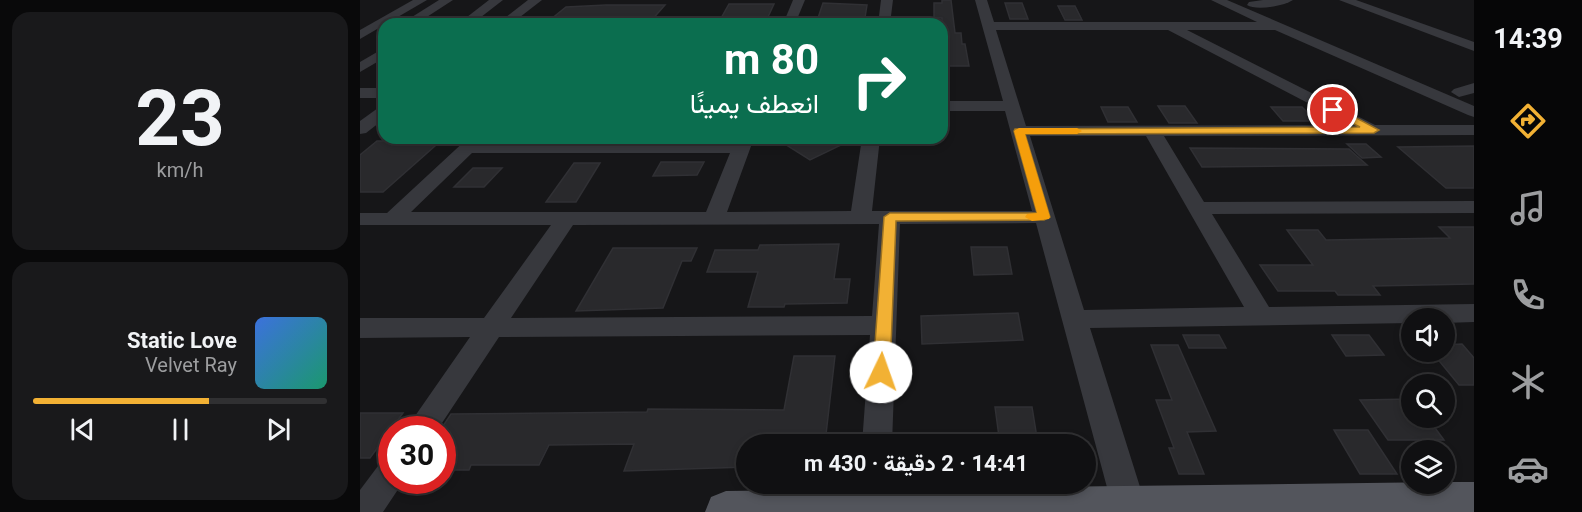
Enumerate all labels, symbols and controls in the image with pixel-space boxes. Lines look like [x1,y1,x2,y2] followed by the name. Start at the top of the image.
[1493,23,1563,55] text: 14:39
[724,35,819,84] text: 80 m
[840,42,918,120] icon: right
[135,73,225,164] text: 23
[1307,84,1358,135] pin
[690,88,819,120] text: انعطف يمينًا
[1316,93,1349,126] icon: arrive
[1507,100,1549,142] icon: directions
[157,158,203,182] text: km/h
[1507,187,1549,229] icon: music
[1507,274,1549,316] icon: phone
[1401,308,1455,494] map controls
[1401,308,1455,362] button: sound
[127,328,237,353] text: Static Love
[849,340,913,404] position arrow
[145,353,237,377] text: Velvet Ray
[1507,361,1549,403] icon: climate
[1401,374,1455,428] button: search
[66,413,99,446] icon: previous
[164,413,197,446] icon: pause
[262,413,295,446] icon: next
[378,416,456,494] speed limit sign: 30
[1401,440,1455,494] button: layers
[1507,448,1549,490] icon: car
[804,451,1028,476] text: 14:41 · 2 دقيقة · 430 m

